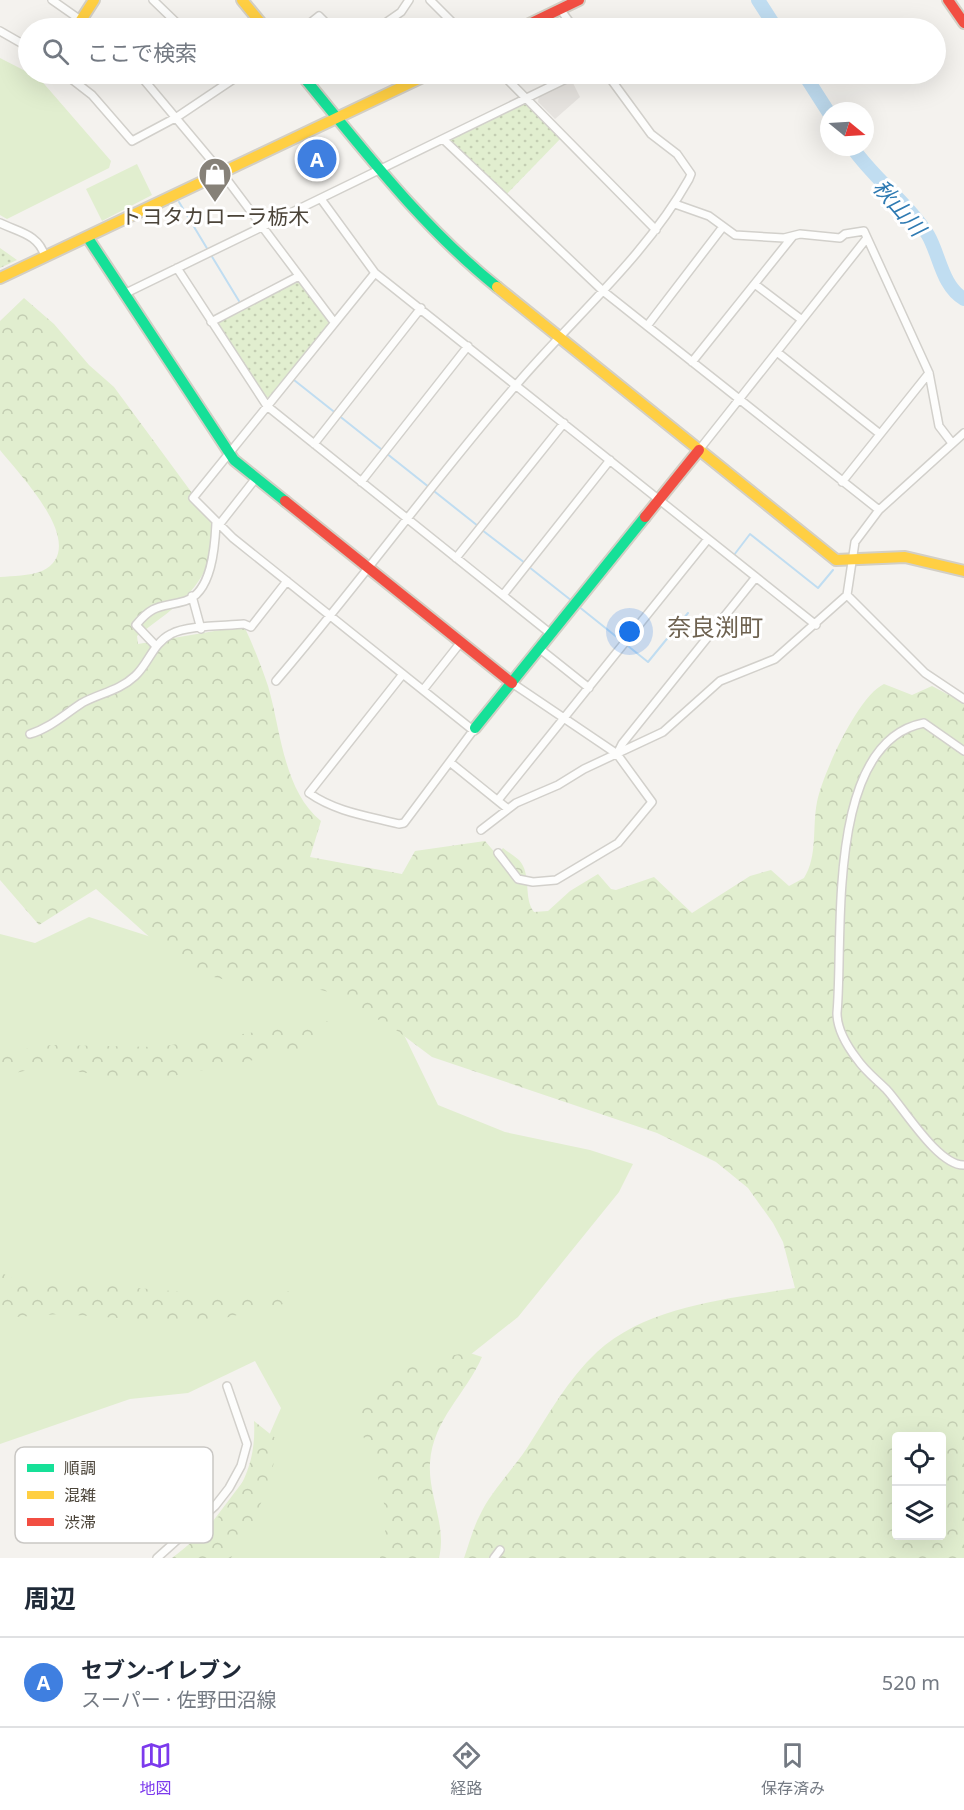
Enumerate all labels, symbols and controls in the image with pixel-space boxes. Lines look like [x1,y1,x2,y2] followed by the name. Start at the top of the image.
[18,18,946,84] search box
[39,35,72,68] icon: search
[87,37,197,67] text: ここで検索
[820,102,874,156] north arrow
[298,136,336,182] pin: A
[197,156,233,203] shop icon: トヨタカローラ栃木
[867,172,934,243] water label: 秋山川
[121,202,310,230] place label: トヨタカローラ栃木
[667,610,763,643] district label: 奈良渕町
[615,617,644,646] your location
[892,1432,946,1540] map controls
[892,1432,946,1486] button: locate
[15,1447,213,1543] legend
[64,1457,96,1479] text: 順調
[64,1484,96,1506] text: 混雑
[892,1486,946,1540] button: layers
[64,1511,96,1533] text: 渋滞
[24,1580,76,1616] text: 周辺
[81,1654,242,1684] text: セブン-イレブン
[37,1669,50,1696] text: A
[882,1669,940,1696] text: 520 m
[81,1686,277,1713] text: スーパー · 佐野田沼線
[139,1739,172,1799] tab: 地図
[450,1739,483,1799] tab: 経路
[761,1739,825,1799] tab: 保存済み

